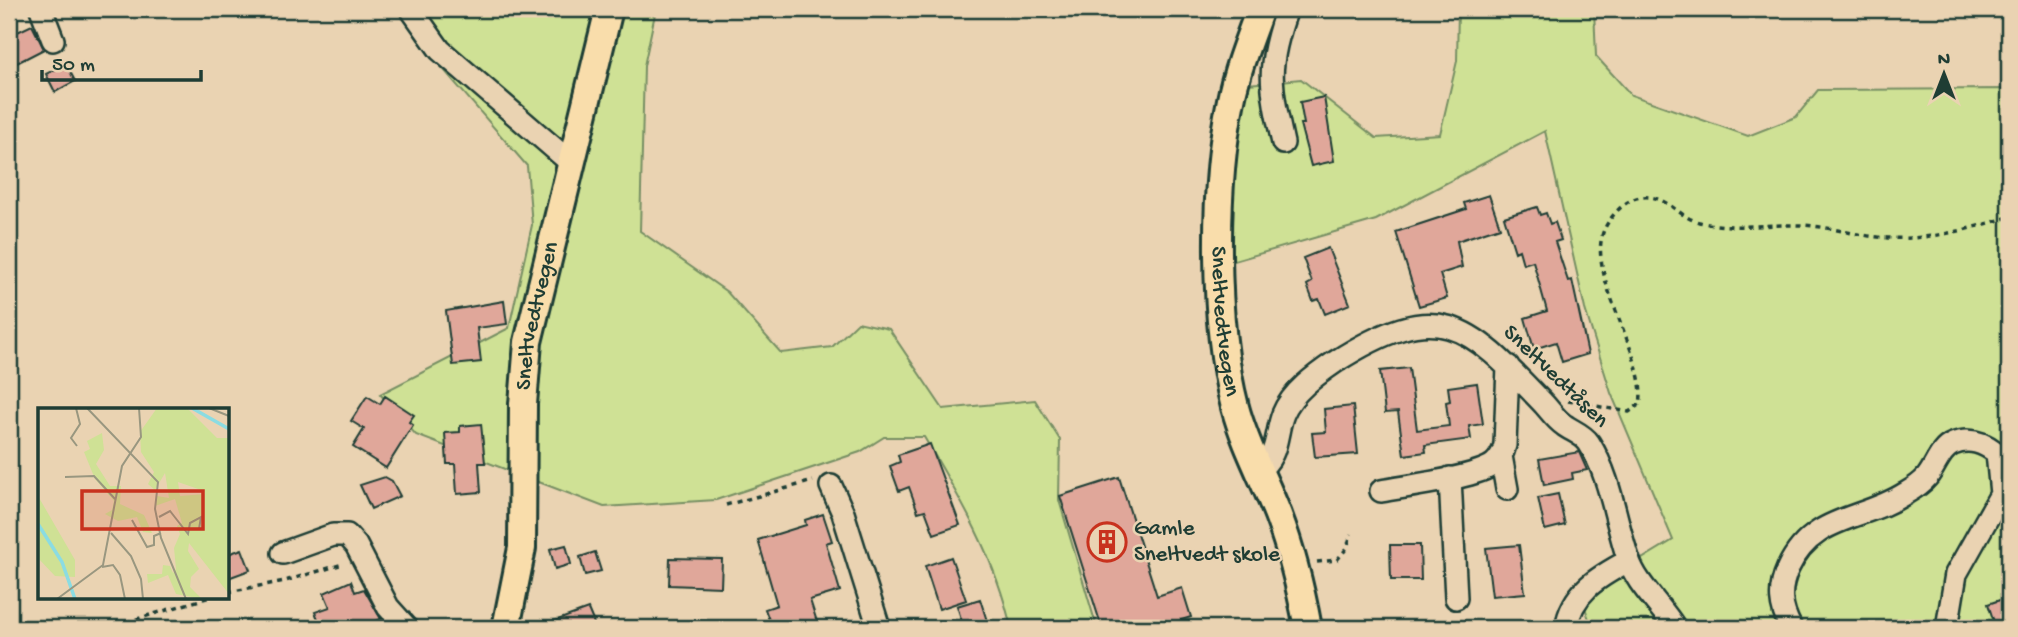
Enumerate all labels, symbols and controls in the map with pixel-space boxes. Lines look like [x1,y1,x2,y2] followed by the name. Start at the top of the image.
[42,38,201,82] scale bar
[1910,38,1980,108] north arrow
[1938,49,1950,72] text: N
[52,54,95,79] text: 50 m
[511,239,565,391] street label: Sneltvedtvegen
[1204,246,1245,399] street label: Sneltvedtvegen
[1496,320,1614,434] street label: Sneltvedtåsen
[38,408,229,598] inset map
[1134,516,1281,569] place label: Gamle Sneltvedt skole
[1086,521,1128,563] building icon: Gamle Sneltvedt skole

